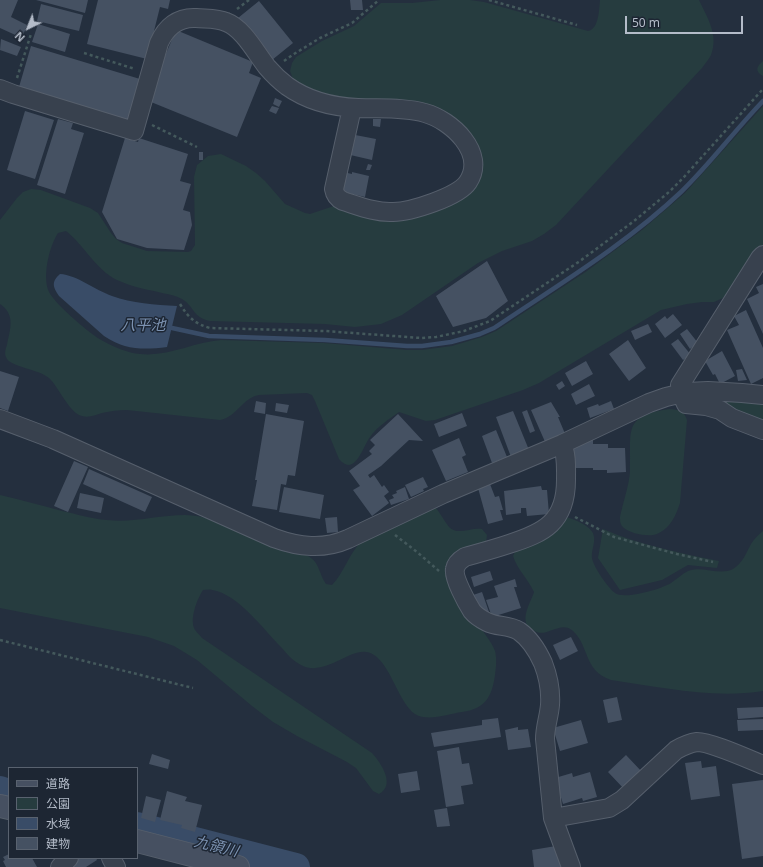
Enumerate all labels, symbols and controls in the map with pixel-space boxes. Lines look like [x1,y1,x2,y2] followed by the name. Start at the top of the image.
[8,8,48,48] north arrow
[627,8,745,34] scale bar
[632,14,660,31] text: 50 m
[11,29,28,46] text: N
[121,317,165,335] water label: 八平池
[8,767,138,859] legend
[46,775,70,792] text: 道路
[46,795,70,812] text: 公園
[46,815,70,832] text: 水域
[192,833,240,861] water label: 九領川
[46,835,70,852] text: 建物

